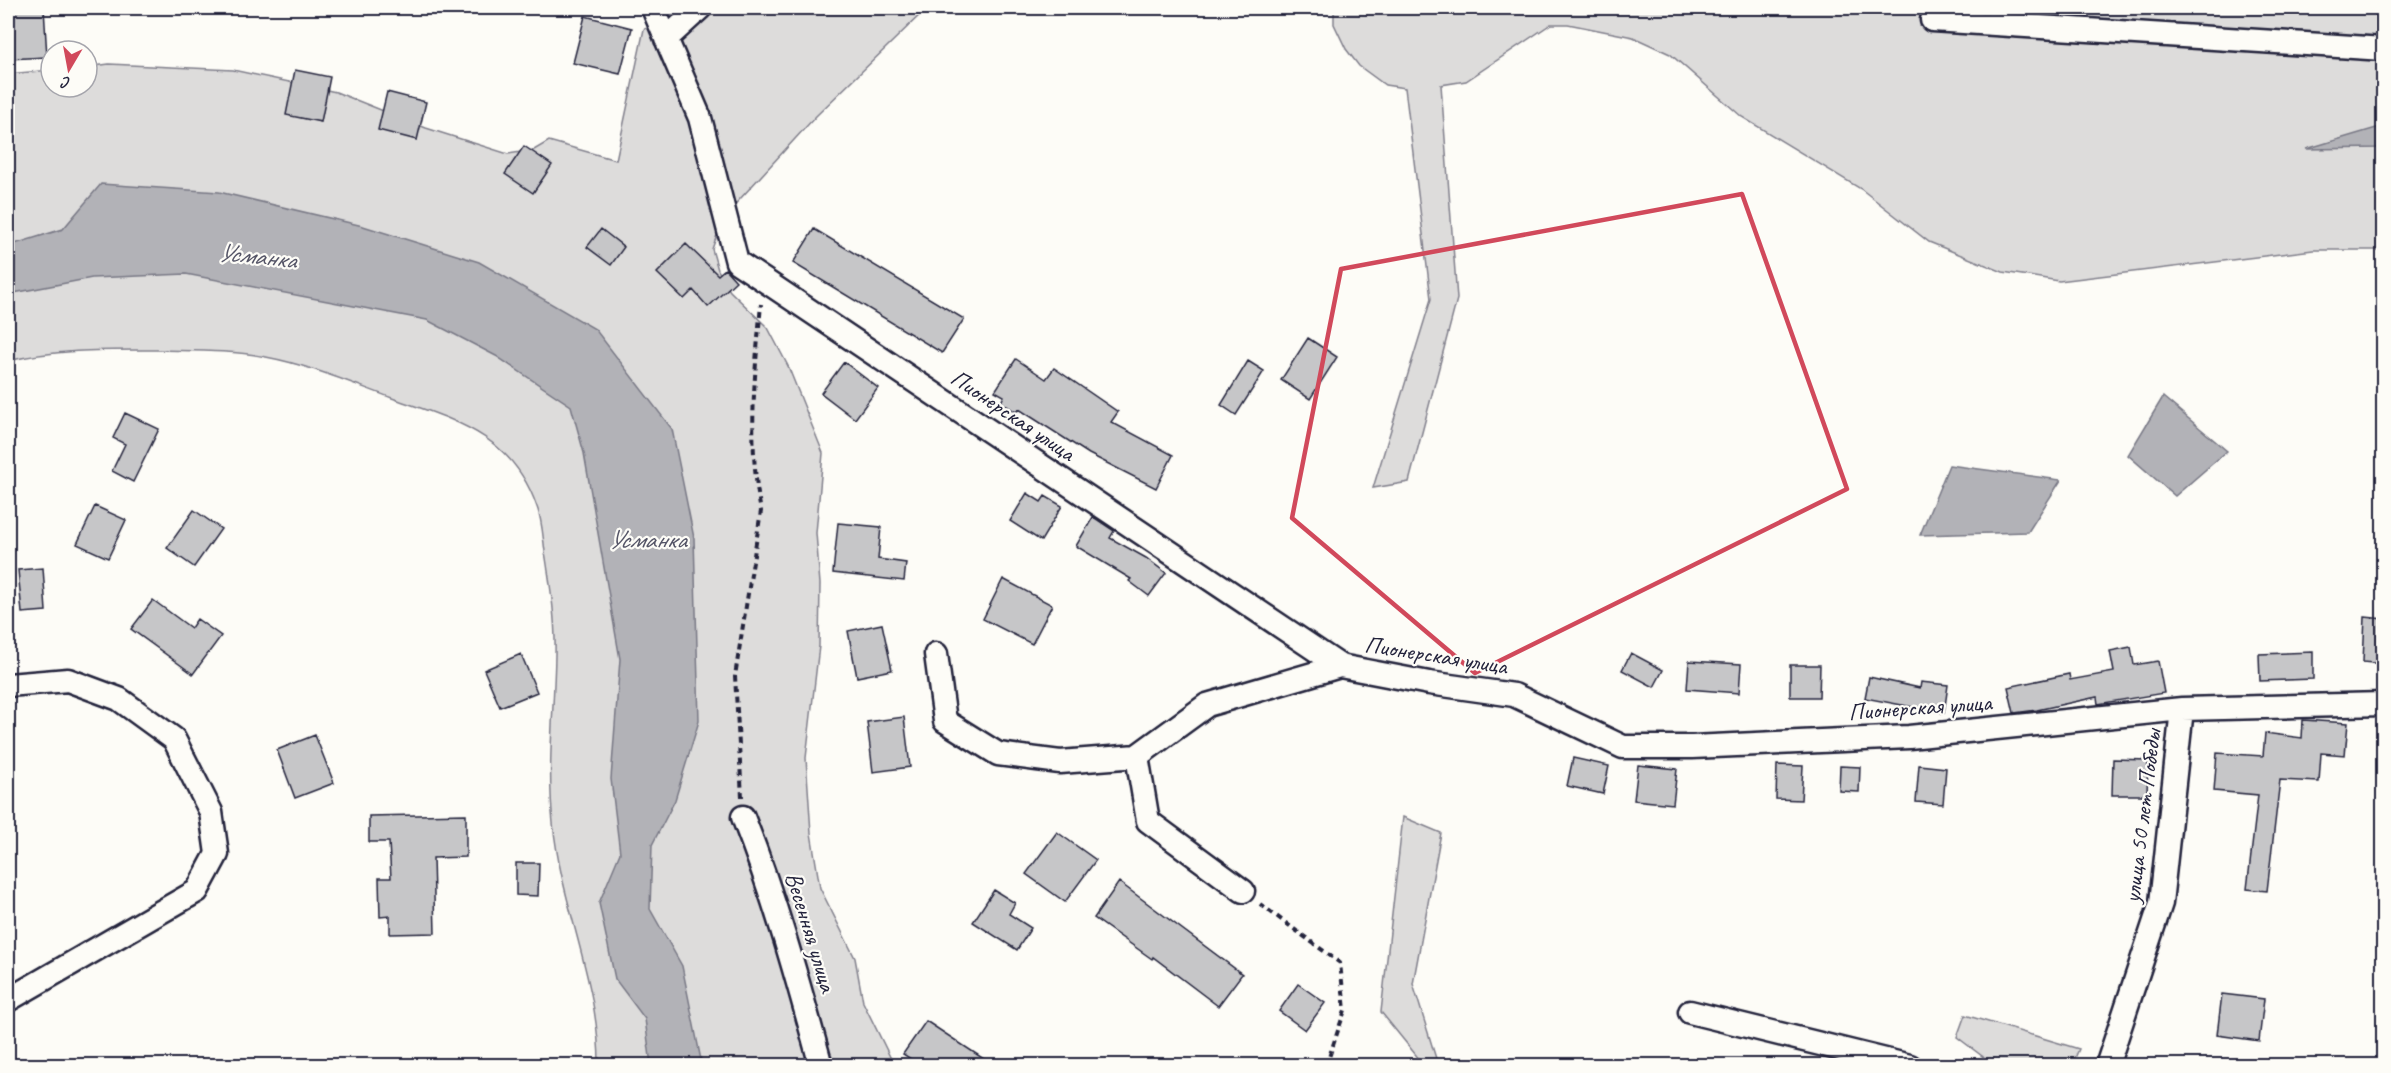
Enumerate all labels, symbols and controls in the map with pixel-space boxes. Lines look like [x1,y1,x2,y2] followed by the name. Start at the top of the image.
[39,39,99,99] north arrow
[59,72,72,93] text: С
[216,236,300,277] water label: Усманка
[945,362,1082,468] street label: Пионерская улица
[608,523,689,556] water label: Усманка
[1363,629,1511,681] street label: Пионерская улица
[1847,687,1994,727] street label: Пионерская улица
[2116,725,2168,907] street label: улица 50 лет Победы
[779,869,844,997] street label: Весенняя улица

